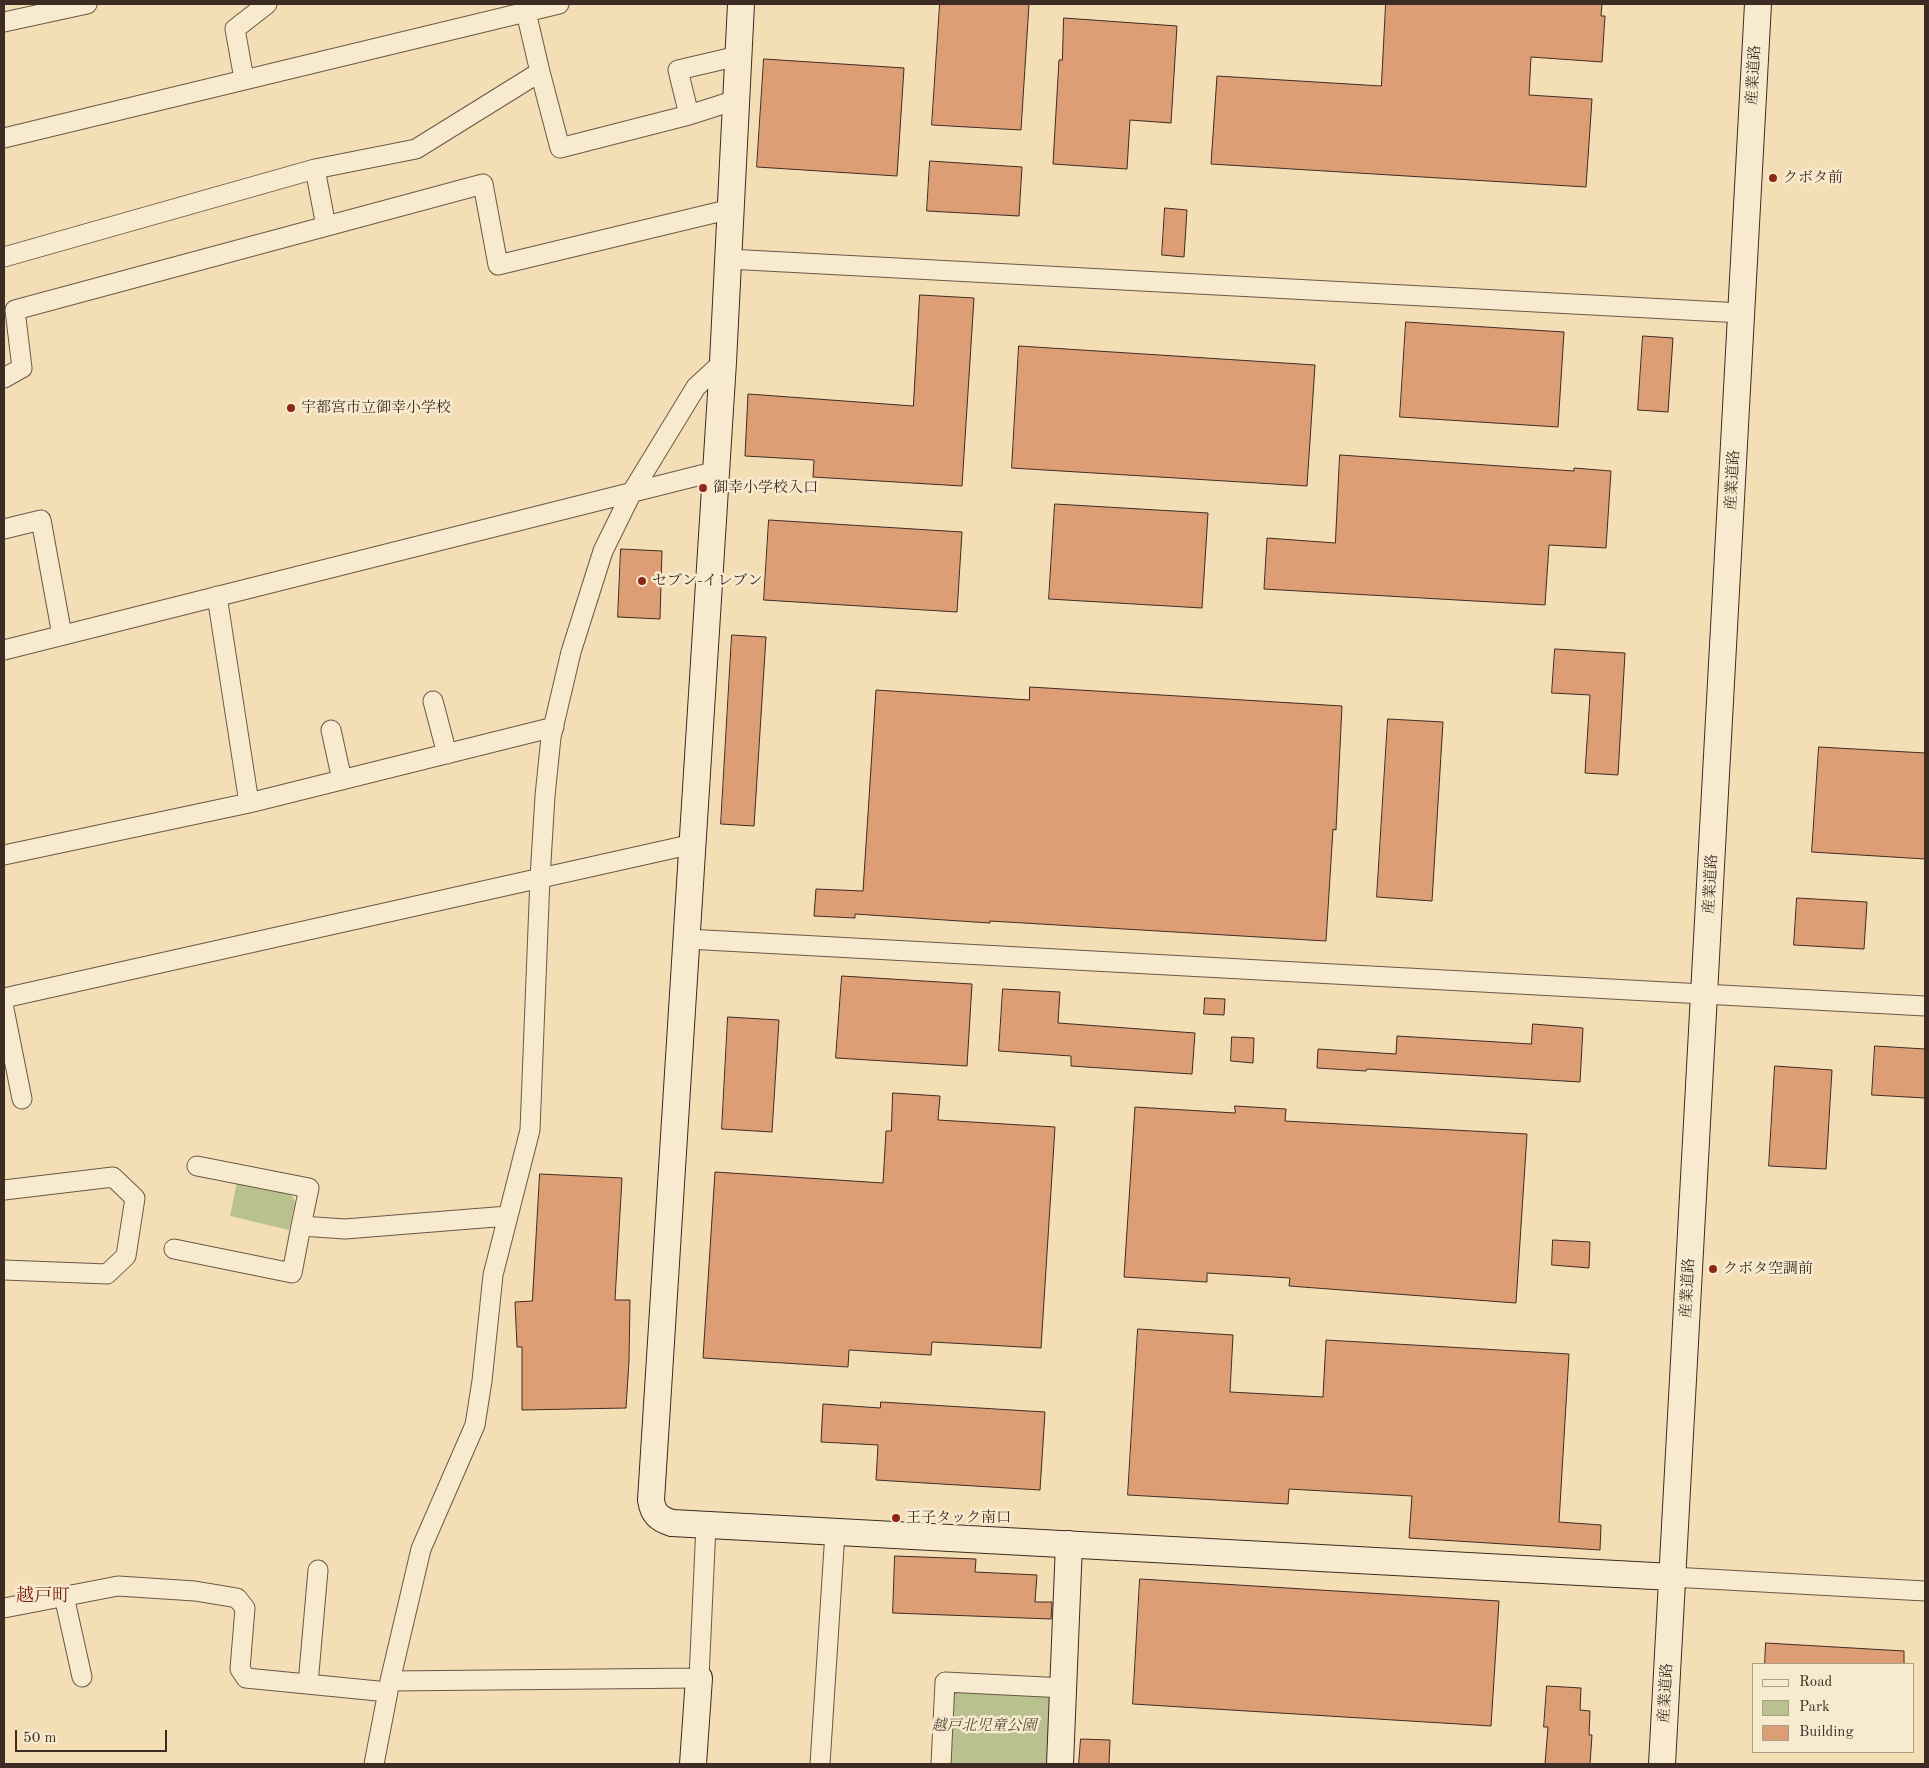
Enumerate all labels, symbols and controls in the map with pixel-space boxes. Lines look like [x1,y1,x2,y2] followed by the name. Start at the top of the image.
[1743,45,1765,105] street label: 産業道路
[1783,169,1843,187] place label: クボタ前
[1767,172,1779,184] marker: クボタ前
[301,399,451,417] place label: 宇都宮市立御幸小学校
[285,402,297,414] marker: 宇都宮市立御幸小学校
[1722,450,1744,510] street label: 産業道路
[713,479,818,497] place label: 御幸小学校入口
[697,482,709,494] marker: 御幸小学校入口
[652,572,763,590] place label: セブン-イレブン
[636,575,648,587] marker: セブン-イレブン
[1700,854,1722,914] street label: 産業道路
[1677,1258,1699,1318] street label: 産業道路
[1723,1260,1813,1278] place label: クボタ空調前
[1707,1263,1719,1275] marker: クボタ空調前
[906,1509,1011,1527] place label: 王子タック南口
[890,1512,902,1524] marker: 王子タック南口
[16,1585,70,1607] district label: 越戸町
[1655,1663,1677,1723] street label: 産業道路
[1752,1663,1914,1753] legend
[1799,1675,1832,1690] text: Road
[1799,1700,1830,1715] text: Park
[932,1717,1036,1735] park label: 越戸北児童公園
[18,1720,170,1752] scale bar
[1799,1725,1854,1740] text: Building
[23,1731,57,1746] text: 50 m

